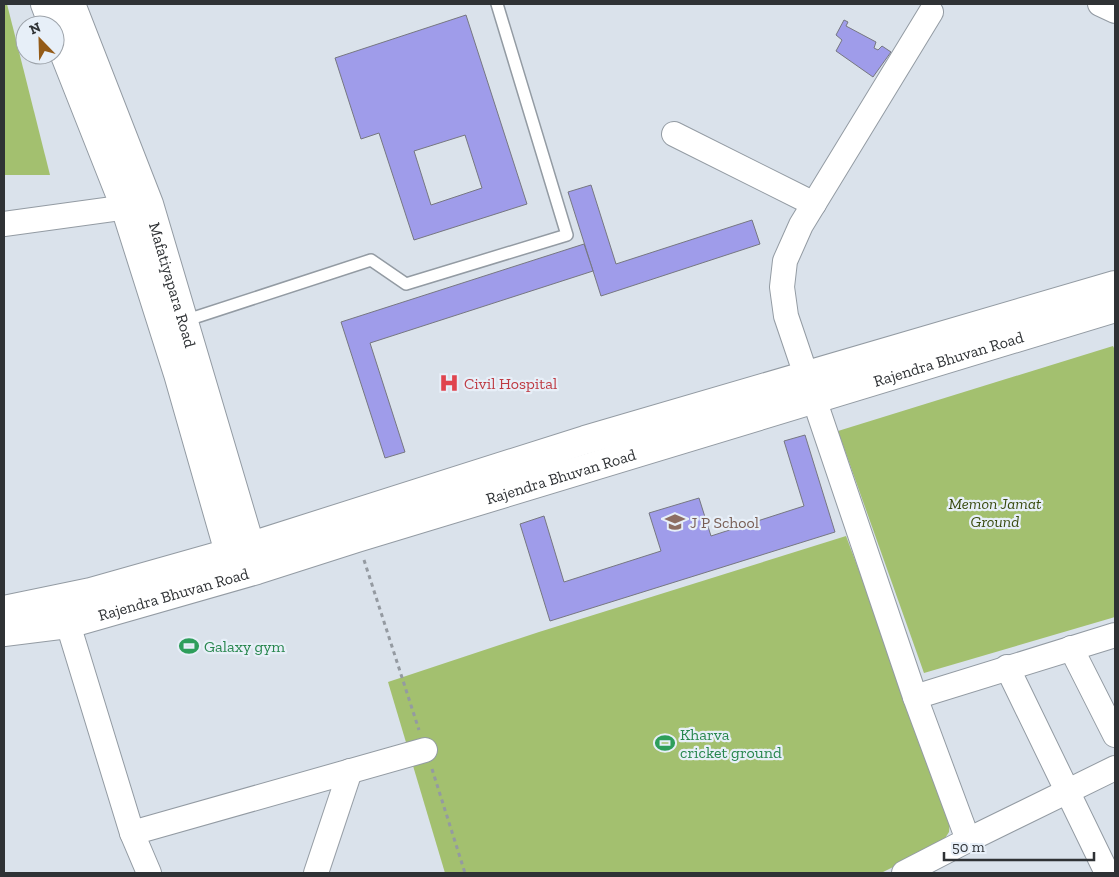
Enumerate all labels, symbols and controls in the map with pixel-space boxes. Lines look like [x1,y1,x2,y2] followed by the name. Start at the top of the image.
[15,15,65,65] north arrow
[27,18,44,38] text: N
[145,220,201,350] street label: Mafatiyapara Road
[871,327,1026,390] street label: Rajendra Bhuvan Road
[438,372,460,394] hospital icon: Civil Hospital
[464,374,557,393] place label: Civil Hospital
[483,444,638,508] street label: Rajendra Bhuvan Road
[949,494,1042,531] park label: Memon Jamat Ground
[664,511,686,533] school or university icon: J P School
[690,513,759,532] place label: J P School
[96,563,251,624] street label: Rajendra Bhuvan Road
[178,635,200,657] sports icon: Galaxy gym
[204,637,285,656] place label: Galaxy gym
[680,725,782,762] place label: Kharva cricket ground
[654,732,676,754] sports icon: Kharva cricket ground
[944,830,1094,862] scale bar
[952,838,985,856] text: 50 m

